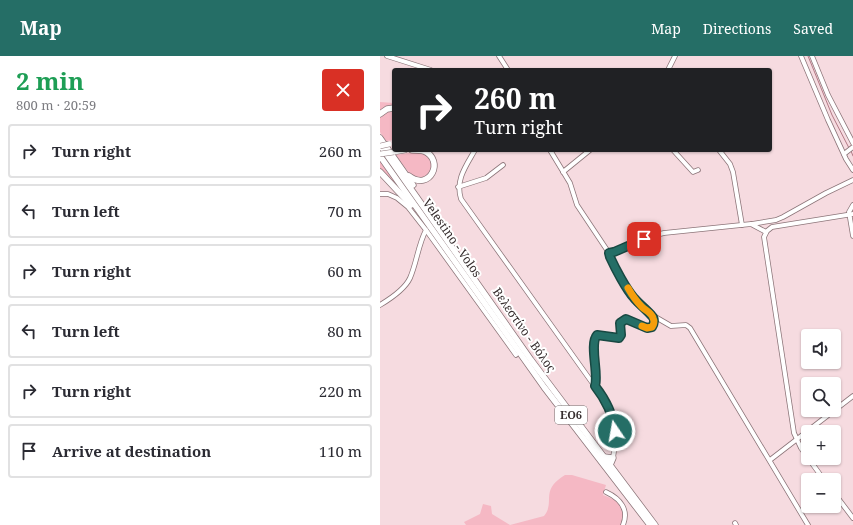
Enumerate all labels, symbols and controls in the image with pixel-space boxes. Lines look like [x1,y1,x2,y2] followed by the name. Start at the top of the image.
[20,15,62,41] text: Map
[651,19,681,38] text: Map
[703,19,771,38] text: Directions
[793,19,833,38] text: Saved
[16,64,84,97] text: 2 min
[322,69,364,111] button: close
[474,79,556,117] text: 260 m
[408,84,460,136] icon: right
[16,96,96,114] text: 800 m · 20:59
[474,115,563,139] text: Turn right
[18,140,40,162] icon: right
[52,141,131,161] text: Turn right
[319,141,362,161] text: 260 m
[419,195,486,280] street label: Velestino - Volos
[18,200,40,222] icon: left
[52,201,120,221] text: Turn left
[327,201,362,221] text: 70 m
[627,222,661,256] pin
[633,228,655,250] icon: arrive
[18,260,40,282] icon: right
[52,261,131,281] text: Turn right
[327,261,362,281] text: 60 m
[489,284,560,376] street label: Βελεστίνο - Βόλος
[18,320,40,342] icon: left
[52,321,120,341] text: Turn left
[327,321,362,341] text: 80 m
[801,329,841,513] map controls
[801,329,841,369] button: sound
[801,377,841,417] button: search
[18,380,40,402] icon: right
[52,381,131,401] text: Turn right
[319,381,362,401] text: 220 m
[555,406,587,424] road number: ΕΟ6
[594,410,636,452] position arrow
[801,425,841,465] button: +
[18,440,40,462] icon: arrive
[52,441,211,461] text: Arrive at destination
[319,441,362,461] text: 110 m
[801,473,841,513] button: −

